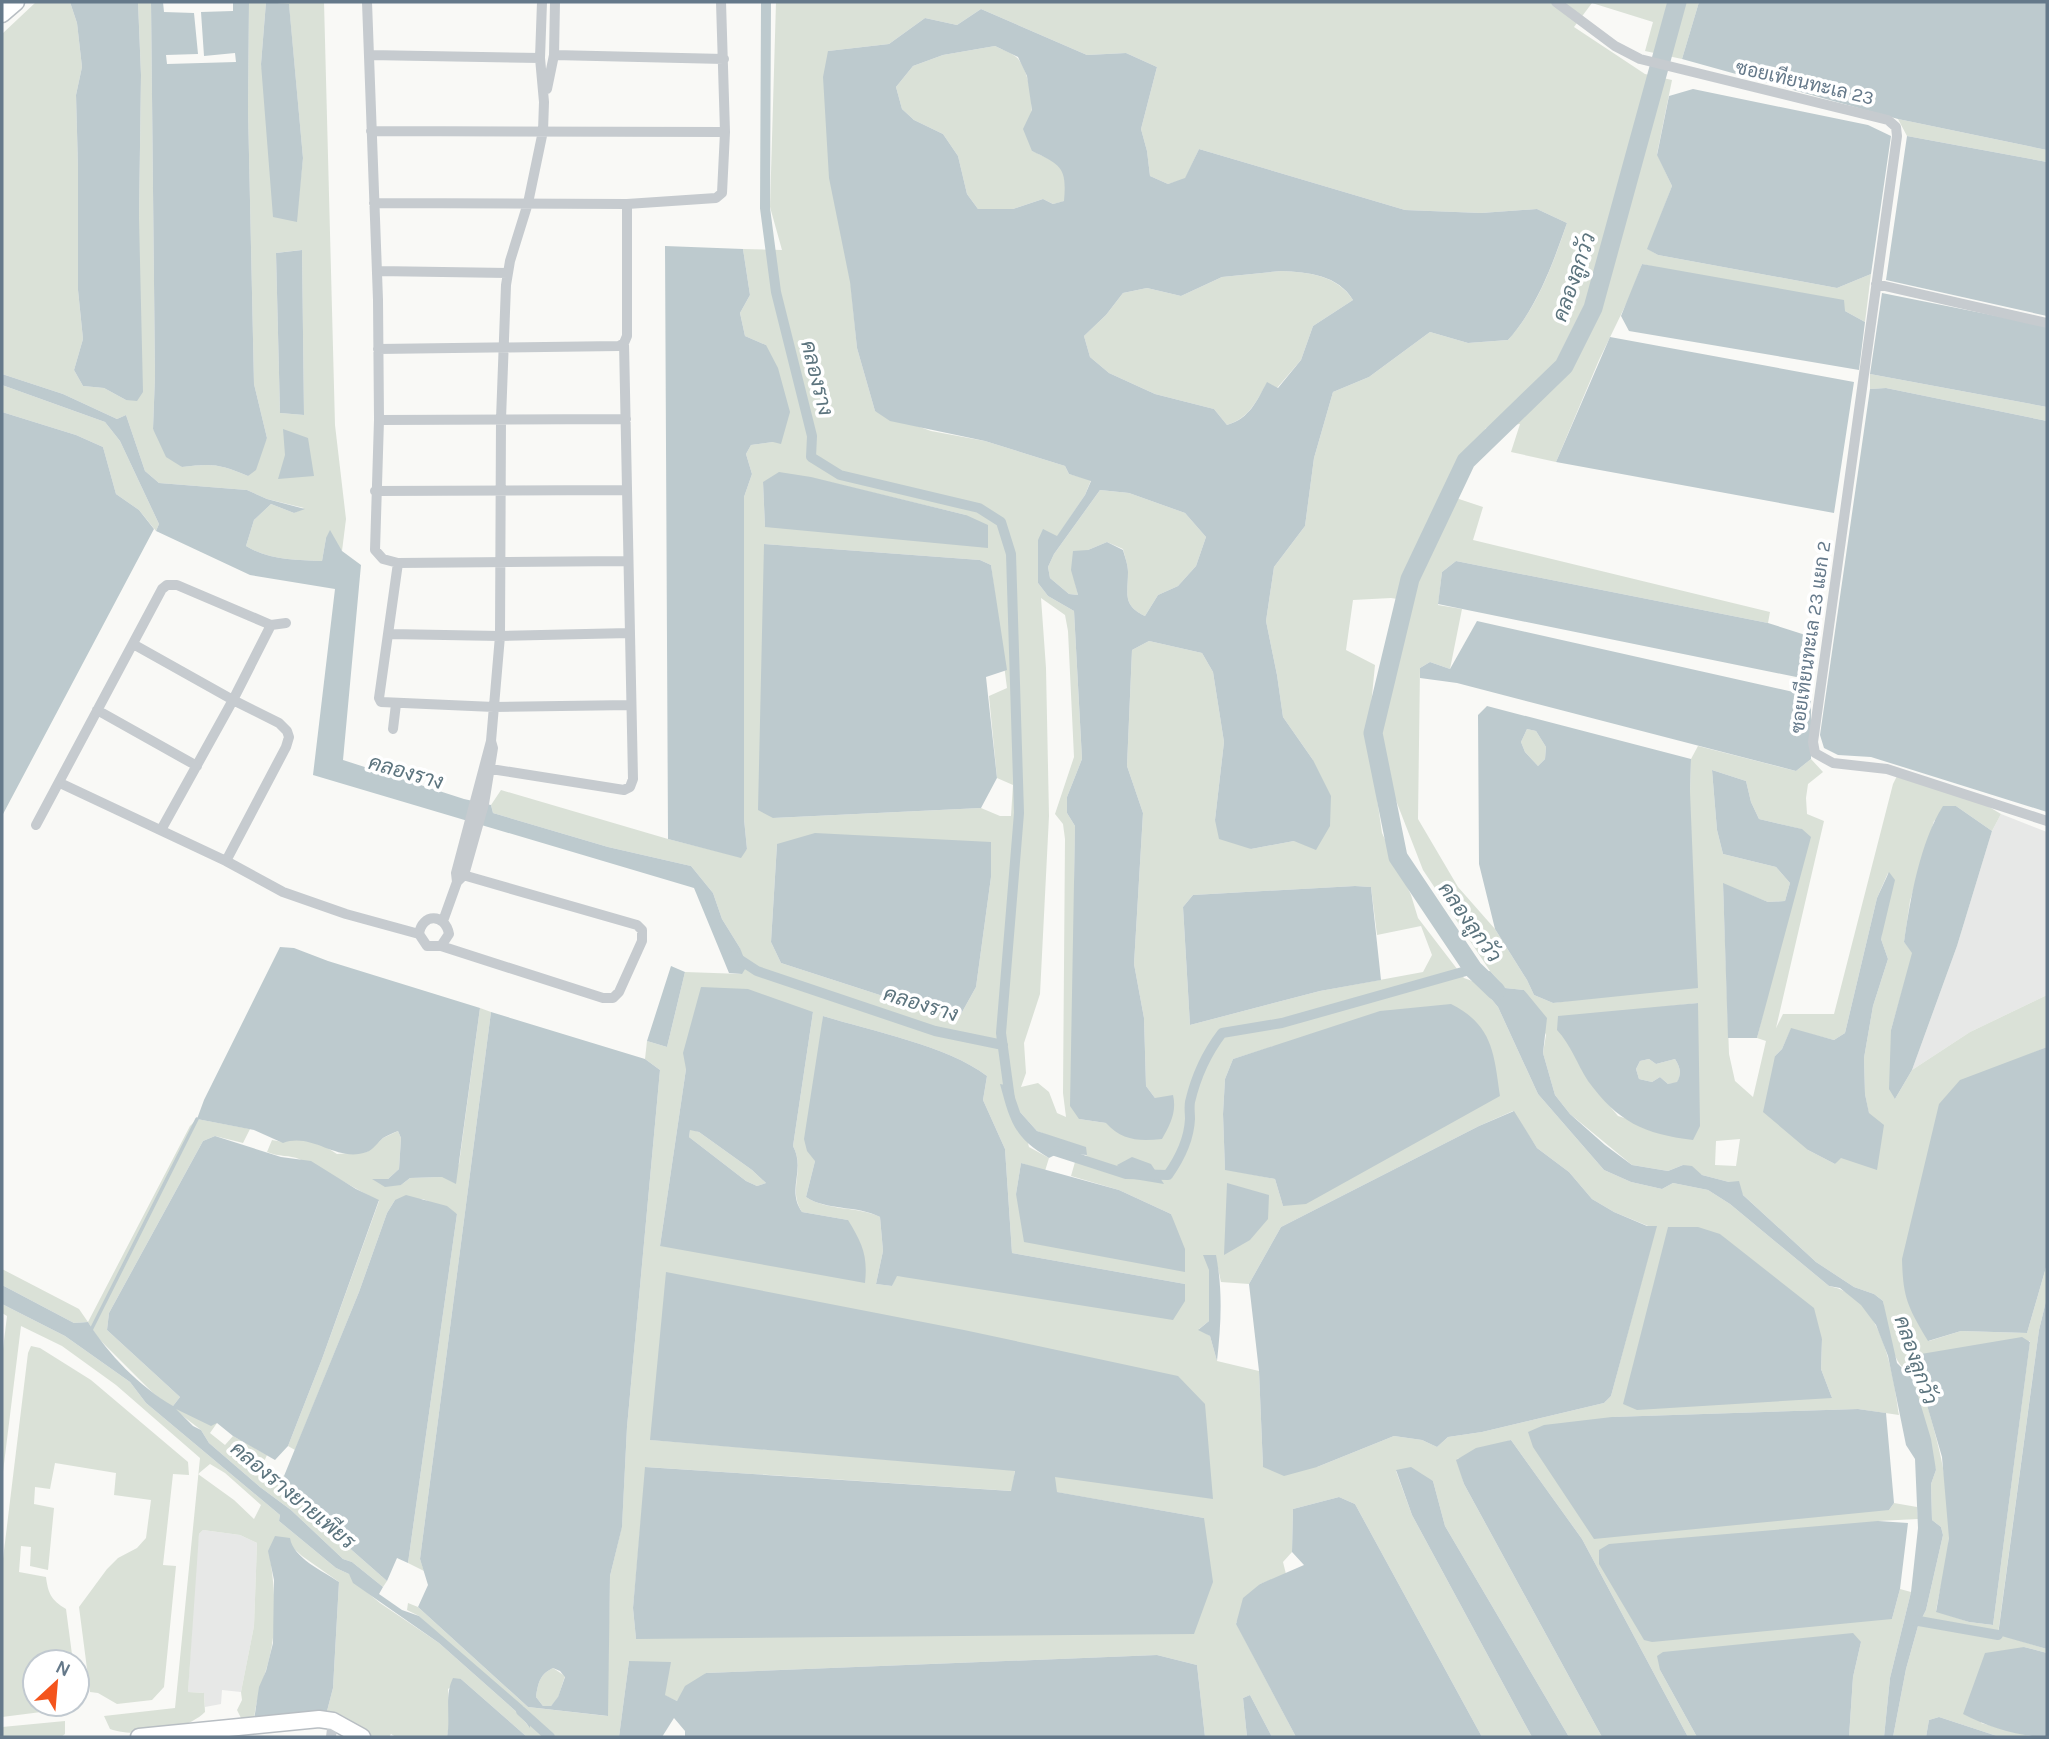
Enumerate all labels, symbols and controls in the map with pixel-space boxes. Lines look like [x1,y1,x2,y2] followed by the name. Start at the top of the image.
[1733,54,1877,110] street label: ซอยเทียนทะเล 23
[1548,229,1603,326] water label: คลองลูกวัว
[796,338,838,418] water label: คลองราง
[1785,539,1835,735] street label: ซอยเทียนทะเล 23 แยก 2
[366,750,446,794] water label: คลองราง
[1431,877,1506,968] water label: คลองลูกวัว
[881,981,961,1027] water label: คลองราง
[1887,1312,1942,1409] water label: คลองลูกวัว
[226,1435,361,1554] water label: คลองรางยายเพียร
[21,1648,91,1718] north arrow
[52,1656,74,1681] text: N

